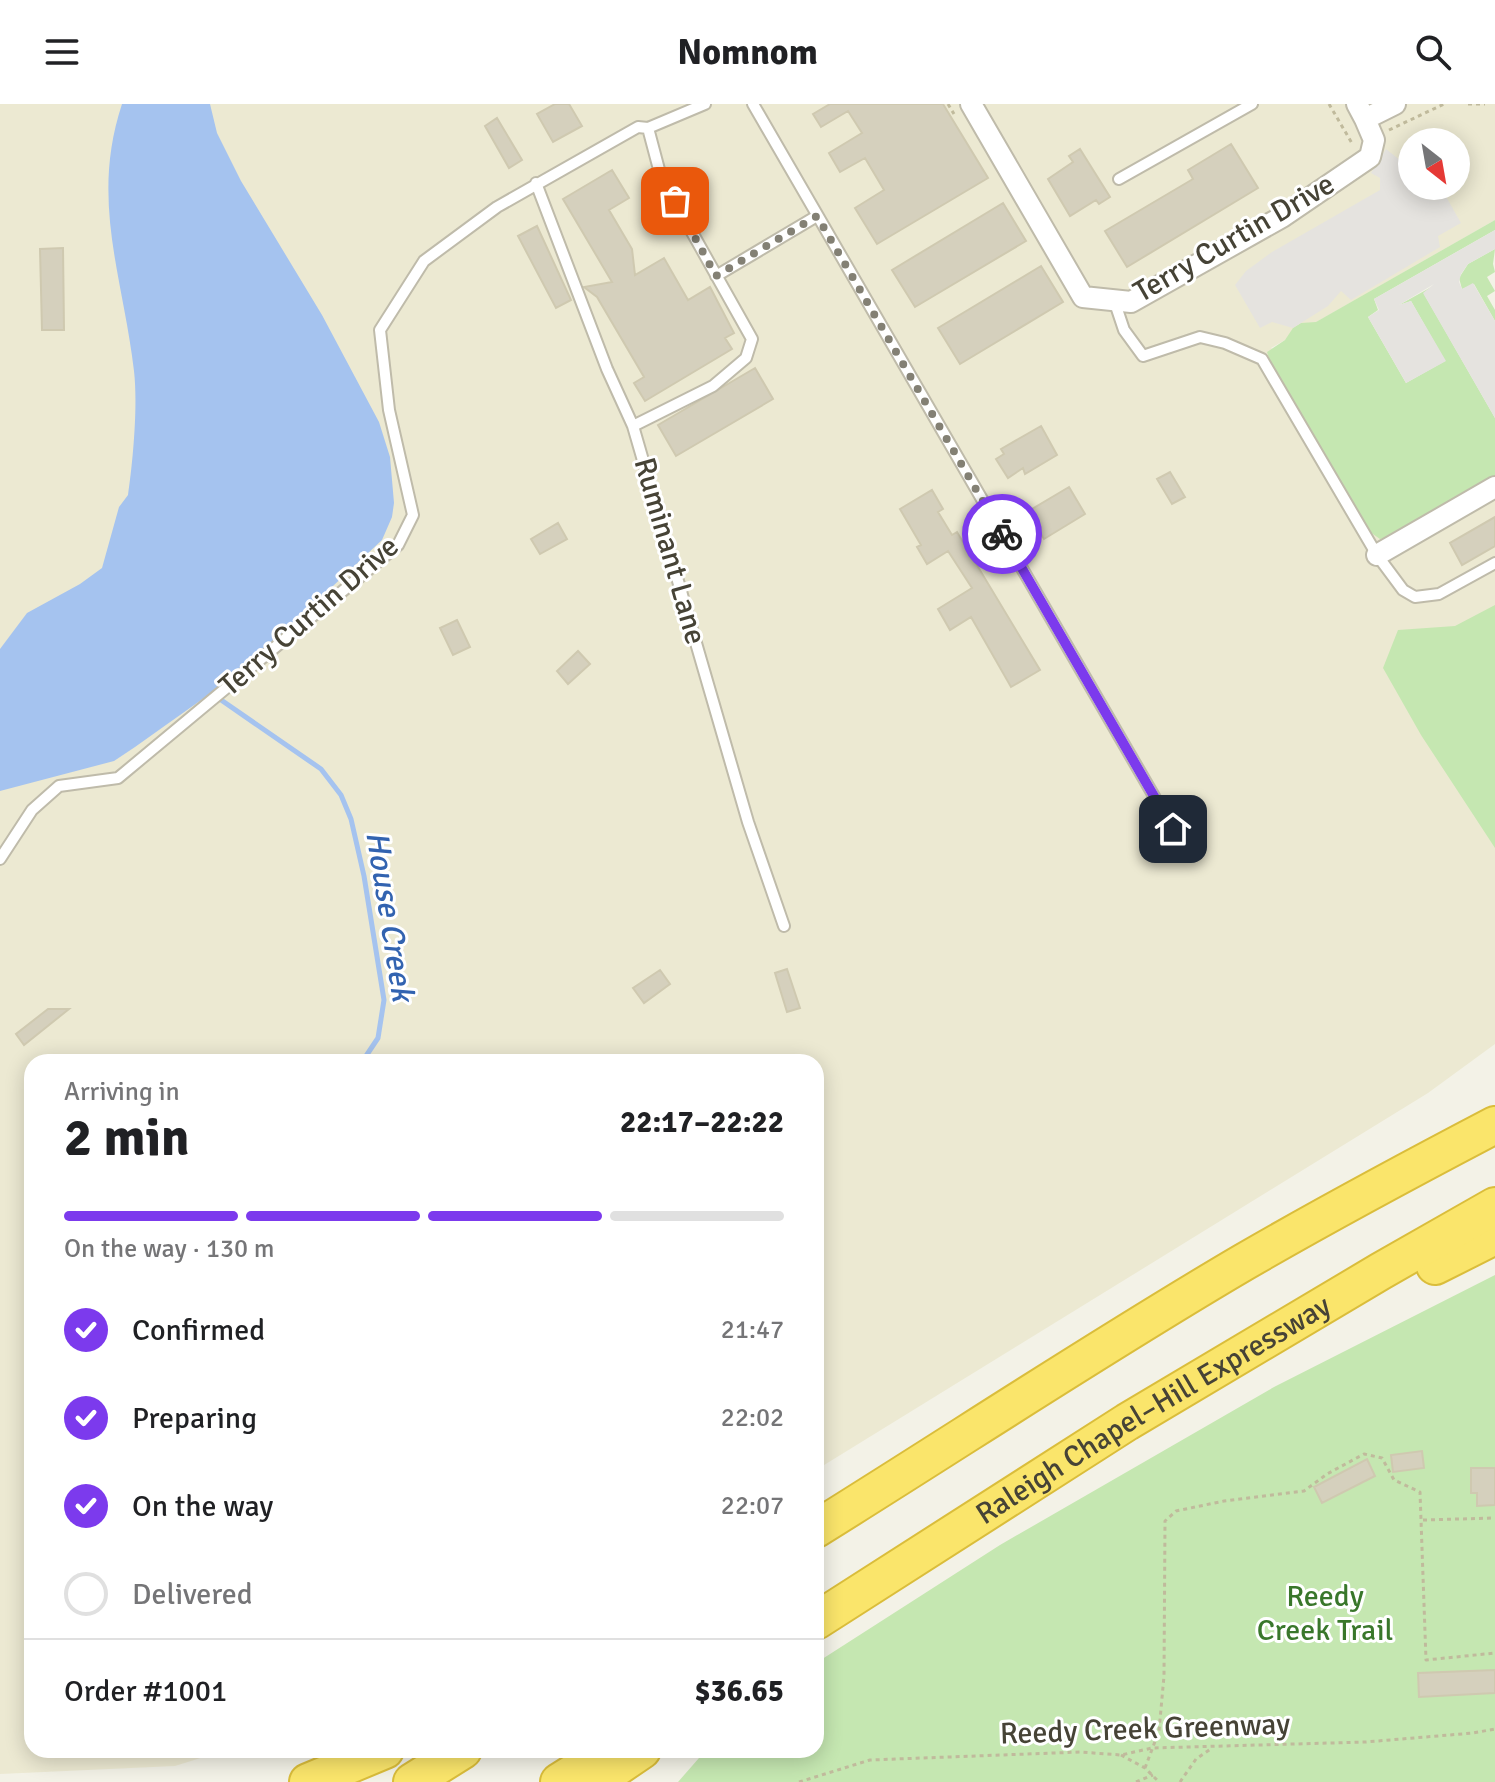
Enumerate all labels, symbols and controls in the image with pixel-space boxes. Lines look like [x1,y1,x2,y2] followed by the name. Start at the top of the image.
[40,30,84,74] icon: menu
[677,30,818,75] text: Nomnom
[1411,30,1455,74] icon: search
[1398,128,1470,200] north arrow
[1398,128,1470,200] map controls
[1127,166,1341,310] street label: Terry Curtin Drive
[641,167,709,235] pin
[653,179,697,223] icon: bag
[626,453,714,649] street label: Ruminant Lane
[962,494,1042,574] courier
[980,512,1024,556] icon: bike
[212,528,406,704] street label: Terry Curtin Drive
[1139,795,1207,863] pin
[1151,807,1195,851] icon: home
[357,828,423,1007] water label: House Creek
[64,1076,180,1108] text: Arriving in
[620,1104,784,1141] text: 22:17–22:22
[64,1106,190,1170] text: 2 min
[64,1233,274,1265] text: On the way · 130 m
[969,1287,1337,1532] street label: Raleigh Chapel–Hill Expressway
[64,1308,108,1352] icon: check
[132,1312,265,1349] text: Confirmed
[721,1314,784,1346] text: 21:47
[64,1396,108,1440] icon: check
[132,1400,257,1437] text: Preparing
[721,1402,784,1434] text: 22:02
[64,1484,108,1528] icon: check
[132,1488,273,1525] text: On the way
[721,1490,784,1522] text: 22:07
[132,1576,253,1613] text: Delivered
[1257,1578,1393,1649] park label: Reedy Creek Trail
[64,1673,227,1710] text: Order #1001
[694,1673,784,1710] text: $36.65
[999,1705,1291,1753] street label: Reedy Creek Greenway

